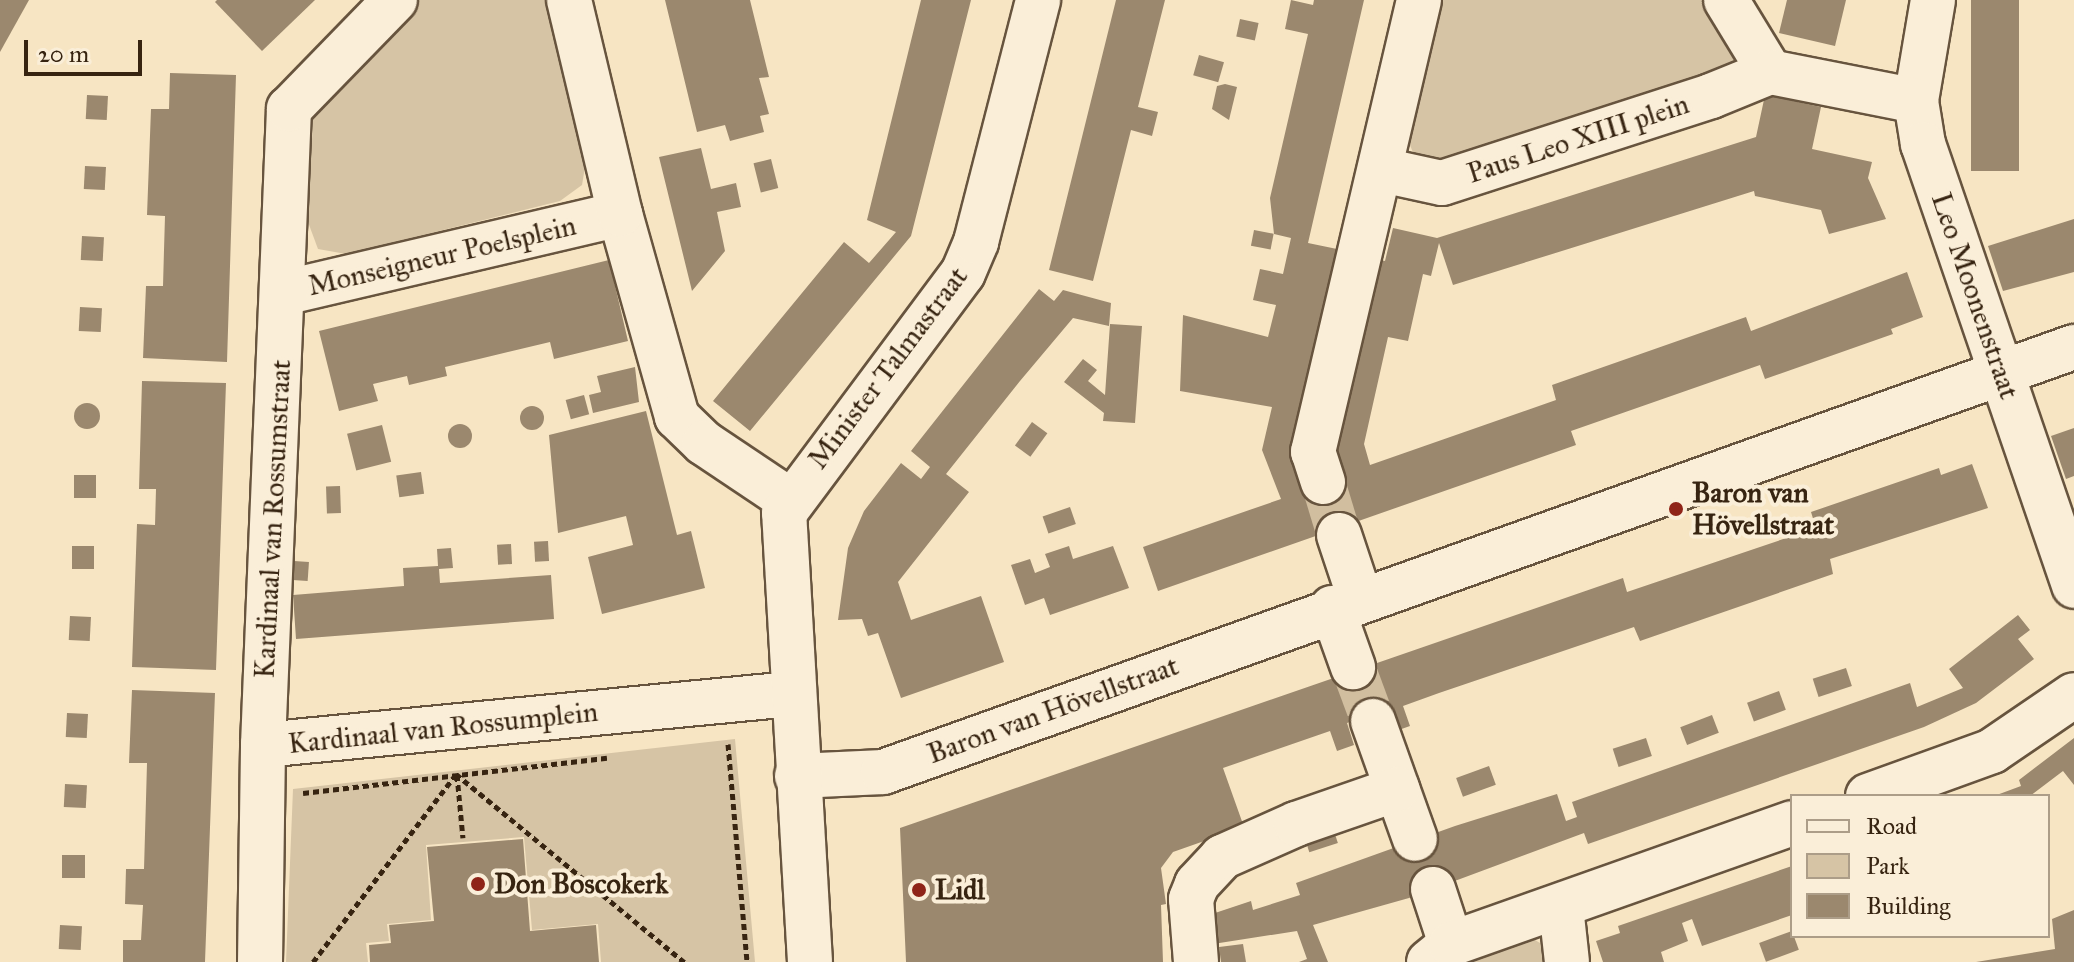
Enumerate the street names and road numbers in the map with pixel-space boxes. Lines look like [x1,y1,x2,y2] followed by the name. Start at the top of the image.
[1463,87,1693,191] street label: Paus Leo XIII plein
[1924,188,2026,404] street label: Leo Moonenstraat
[305,209,579,303] street label: Monseigneur Poelsplein
[801,260,975,476] street label: Minister Talmastraat
[248,359,298,679] street label: Kardinaal van Rossumstraat
[923,649,1183,771] street label: Baron van Hövellstraat
[287,695,599,761] street label: Kardinaal van Rossumplein

